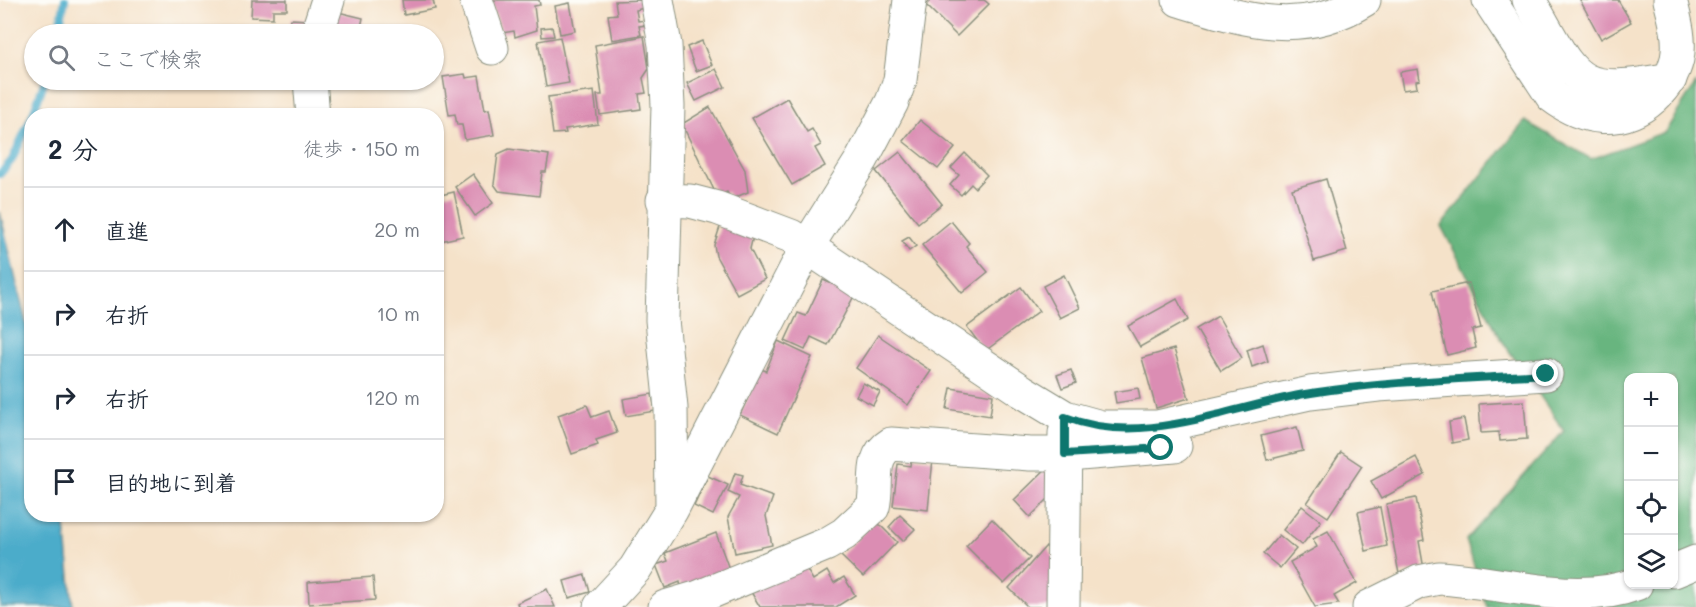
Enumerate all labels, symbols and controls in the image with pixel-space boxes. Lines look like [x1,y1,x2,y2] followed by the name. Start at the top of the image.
[24,24,444,90] search box
[45,41,78,74] icon: search
[93,44,203,73] text: ここで検索
[48,132,98,166] text: 2 分
[303,135,420,161] text: 徒歩 · 150 m
[48,213,81,246] icon: ahead
[105,216,149,245] text: 直進
[374,216,420,242] text: 20 m
[48,297,81,330] icon: right
[105,300,149,329] text: 右折
[376,300,420,326] text: 10 m
[1532,360,1558,386] route end
[1624,373,1678,589] map controls
[1624,373,1678,427] button: +
[48,381,81,414] icon: right
[105,384,149,413] text: 右折
[365,384,420,410] text: 120 m
[1624,427,1678,481] button: −
[1147,434,1173,460] route start
[48,465,81,498] icon: arrive
[105,468,237,497] text: 目的地に到着
[1624,481,1678,535] button: locate
[1624,535,1678,589] button: layers

